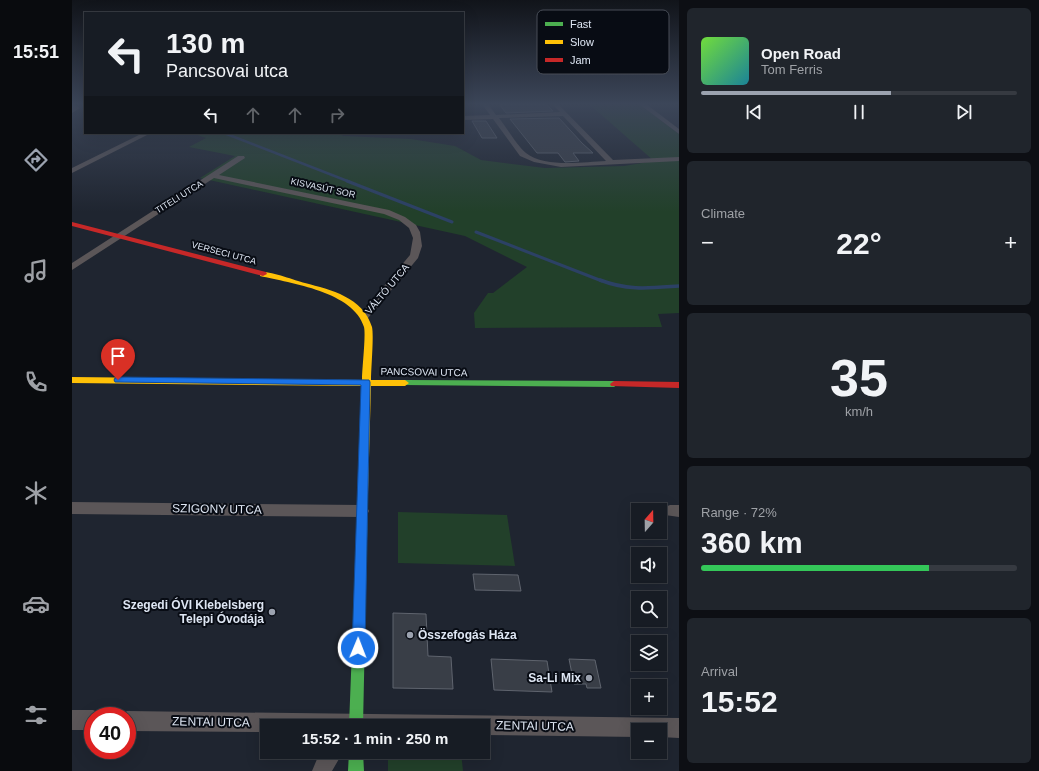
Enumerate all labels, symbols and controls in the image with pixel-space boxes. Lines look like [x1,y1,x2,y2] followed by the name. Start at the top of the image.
[537,10,669,74] legend
[570,18,591,30] text: Fast
[100,28,152,80] icon: left
[166,28,245,59] text: 130 m
[570,36,594,48] text: Slow
[13,42,59,62] text: 15:51
[761,45,841,62] text: Open Road
[570,54,591,66] text: Jam
[166,61,288,81] text: Pancsovai utca
[761,62,822,77] text: Tom Ferris
[743,101,765,123] icon: previous
[848,101,870,123] icon: pause
[953,101,975,123] icon: next
[200,104,222,126] icon: left
[242,104,264,126] icon: ahead
[284,104,306,126] icon: ahead
[326,104,348,126] icon: right
[22,146,50,174] icon: directions
[290,176,357,200] street label: KISVASÚT SOR
[153,178,205,216] street label: TITELI UTCA
[701,206,745,221] text: Climate
[836,227,882,260] text: 22°
[701,230,714,255] text: −
[1004,230,1017,255] text: +
[191,240,257,266] street label: VERSECI UTCA
[22,257,50,285] icon: music
[362,261,411,316] street label: VÁLTÓ UTCA
[101,339,135,380] pin
[107,345,129,367] icon: arrive
[830,349,888,407] text: 35
[380,366,468,378] street label: PANCSOVAI UTCA
[22,368,50,396] icon: phone
[845,404,873,419] text: km/h
[22,479,50,507] icon: climate
[172,501,262,517] street label: SZIGONY UTCA
[631,503,667,539] north arrow
[631,503,667,759] map controls
[701,505,777,520] text: Range · 72%
[701,526,803,559] text: 360 km
[631,547,667,583] button: sound
[22,590,50,618] icon: car
[631,591,667,627] button: search
[123,597,264,626] place label: Szegedi ÓVI Klebelsberg Telepi Óvodája
[267,607,277,617] marker: Szegedi ÓVI Klebelsberg Telepi Óvodája
[337,627,379,669] position arrow
[418,627,517,642] place label: Összefogás Háza
[405,630,415,640] marker: Összefogás Háza
[631,635,667,671] button: layers
[701,664,738,679] text: Arrival
[528,671,581,685] place label: Sa-Li Mix
[584,673,594,683] marker: Sa-Li Mix
[631,679,667,715] button: +
[701,685,778,718] text: 15:52
[22,701,50,729] icon: filters
[84,707,136,759] speed limit sign: 40
[172,714,250,730] street label: ZENTAI UTCA
[496,718,574,734] street label: ZENTAI UTCA
[631,723,667,759] button: −
[302,730,448,747] text: 15:52 · 1 min · 250 m

